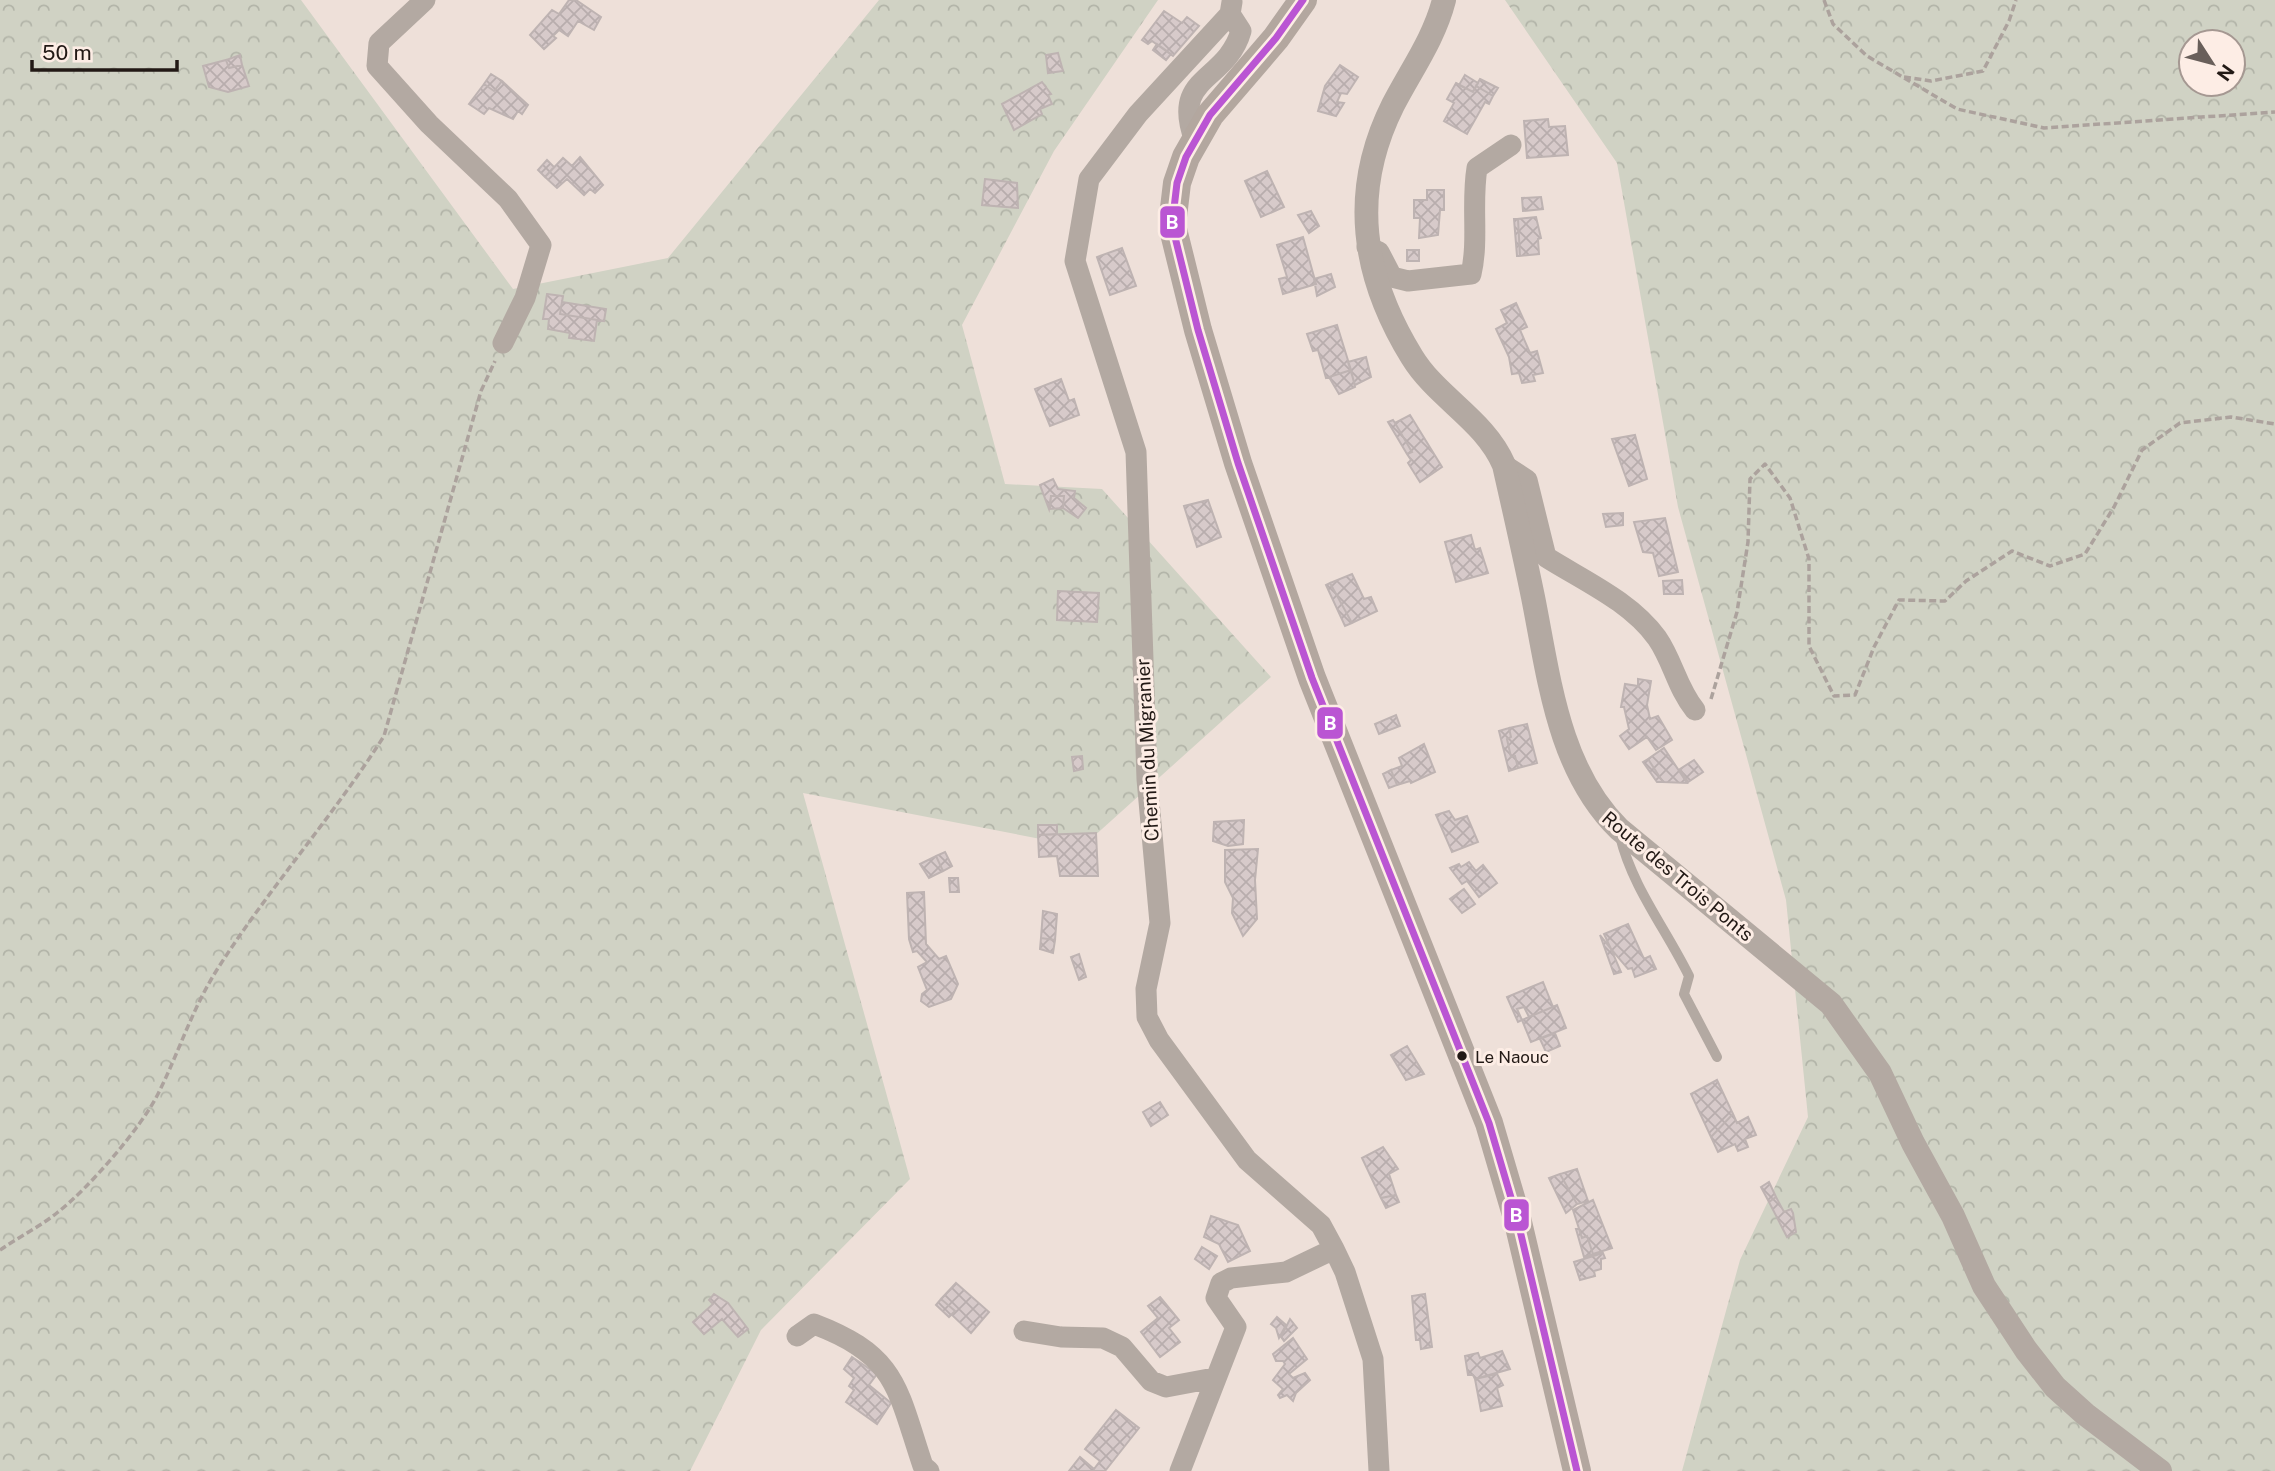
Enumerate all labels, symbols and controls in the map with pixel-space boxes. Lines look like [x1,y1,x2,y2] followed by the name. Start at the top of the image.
[32,28,177,72] scale bar
[2177,28,2247,98] north arrow
[42,40,92,65] text: 50 m
[2212,61,2239,85] text: N
[1159,205,1186,239] line badge: B
[1165,211,1179,233] text: B
[1131,658,1163,842] street label: Chemin du Migranier
[1316,706,1344,740] line badge: B
[1323,712,1337,734] text: B
[1598,806,1758,946] street label: Route des Trois Ponts
[1475,1047,1549,1067] place label: Le Naouc
[1455,1049,1469,1063] marker: Le Naouc
[1503,1198,1530,1232] line badge: B
[1509,1204,1523,1226] text: B

